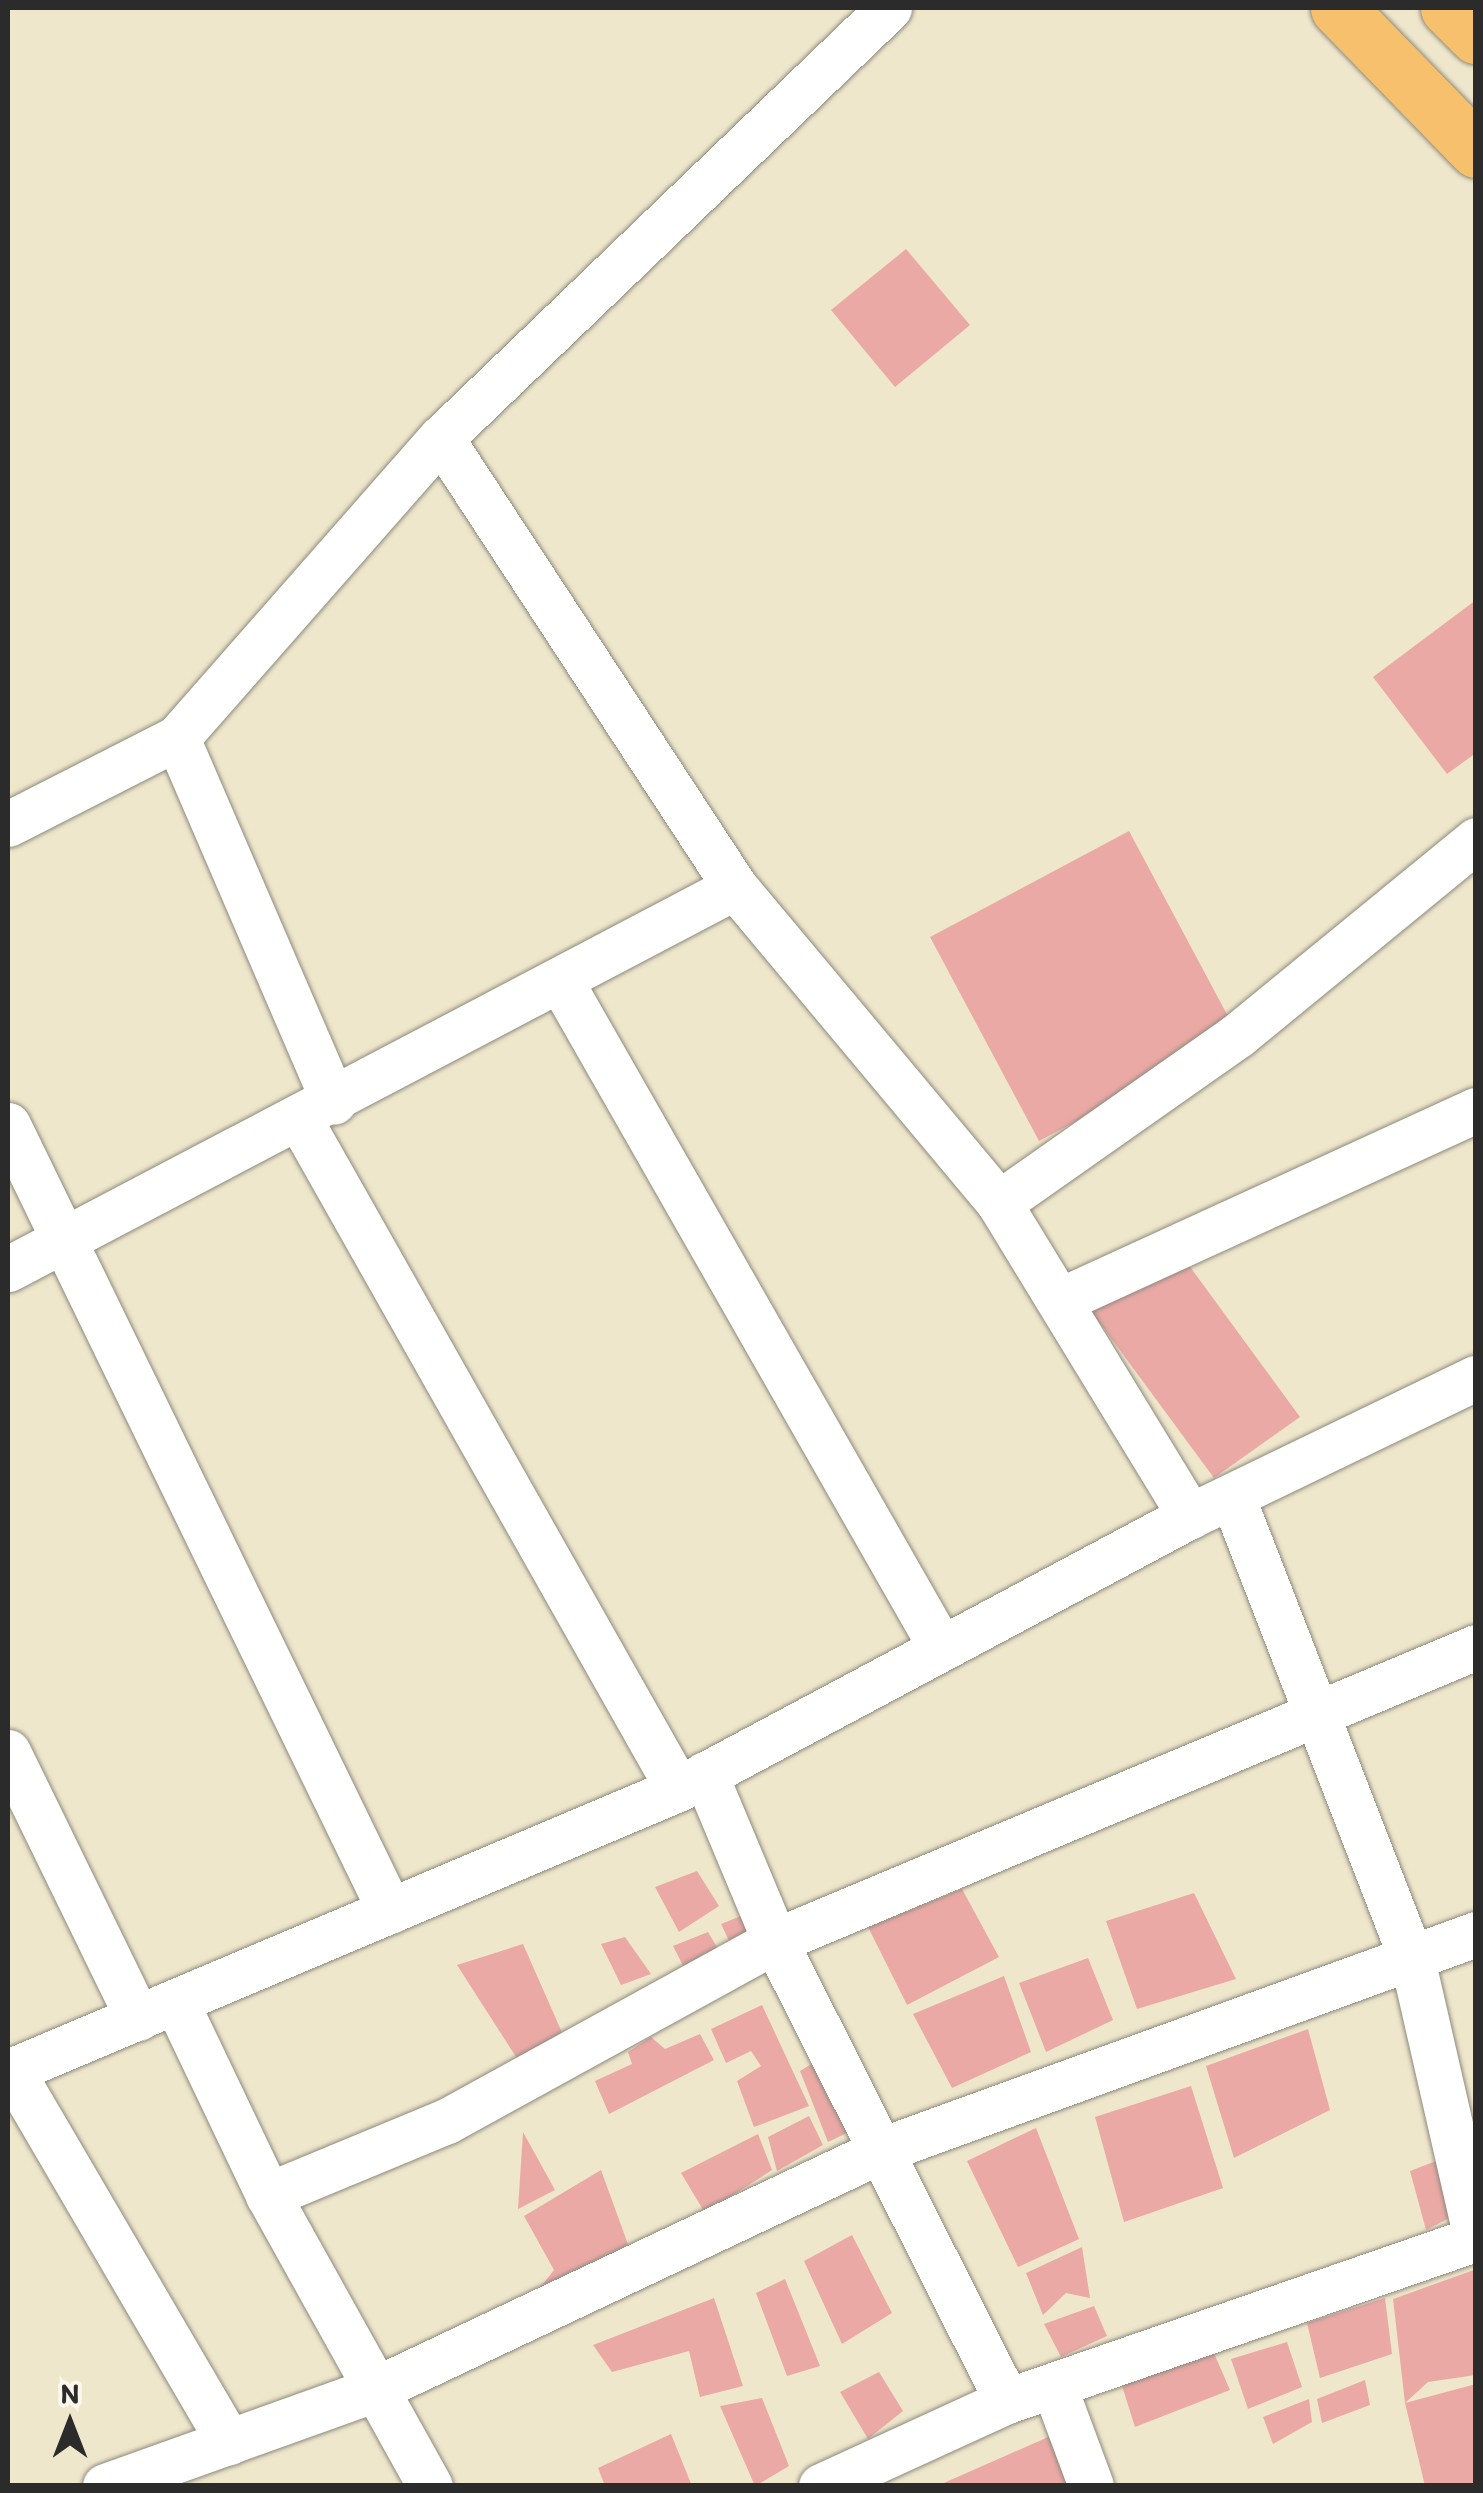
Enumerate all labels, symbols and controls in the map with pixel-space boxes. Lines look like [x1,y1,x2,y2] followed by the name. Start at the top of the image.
[20,2373,120,2473] north arrow
[61,2376,79,2410] text: N

